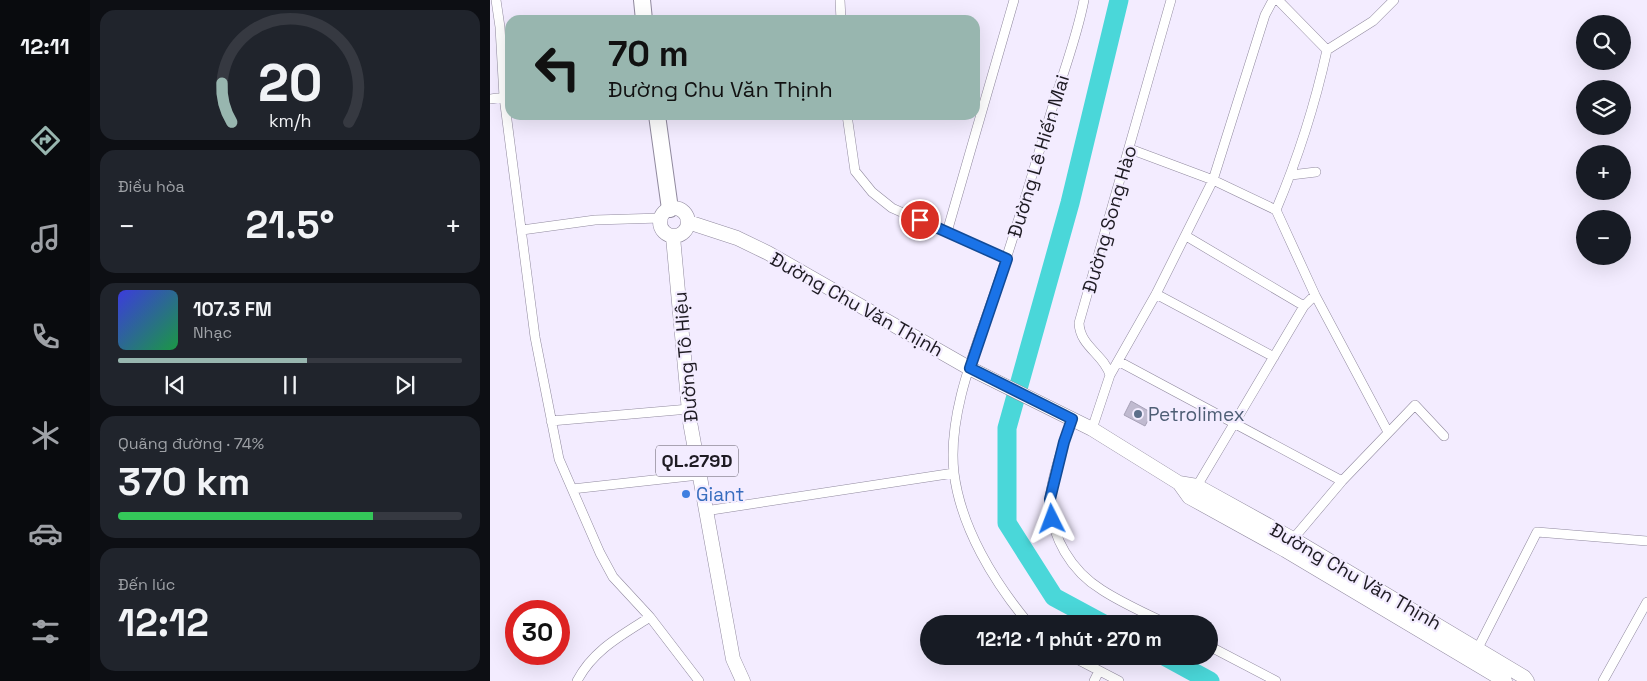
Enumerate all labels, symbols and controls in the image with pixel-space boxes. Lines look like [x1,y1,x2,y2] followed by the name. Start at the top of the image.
[1576,15,1631,265] map controls
[1576,15,1631,70] button: search
[20,32,70,60] text: 12:11
[608,32,689,76] text: 70 m
[525,35,590,100] icon: left
[258,50,322,116] text: 20
[1002,72,1075,240] street label: Đường Lê Hiến Mai
[608,75,833,103] text: Đường Chu Văn Thịnh
[1576,80,1631,135] button: layers
[269,109,311,132] text: km/h
[28,123,63,158] icon: directions
[1076,142,1142,296] street label: Đường Song Hào
[1576,145,1631,200] button: +
[118,176,185,197] text: Điều hòa
[899,199,941,241] pin
[246,201,334,249] text: 21.5°
[906,206,934,234] icon: arrive
[118,208,135,244] text: −
[445,208,462,244] text: +
[1576,210,1631,265] button: −
[28,221,63,256] icon: music
[766,246,948,362] street label: Đường Chu Văn Thịnh
[667,291,704,423] street label: Đường Tô Hiệu
[193,297,272,322] text: 107.3 FM
[28,319,63,354] icon: phone
[193,322,232,343] text: Nhạc
[161,371,189,399] icon: previous
[276,371,304,399] icon: pause
[391,371,419,399] icon: next
[1148,402,1245,427] place label: Petrolimex
[1132,408,1144,420] marker: Petrolimex
[28,418,63,453] icon: climate
[118,433,264,454] text: Quãng đường · 74%
[656,446,738,476] road number: QL.279D
[118,458,250,506] text: 370 km
[696,482,744,507] place label: Giant
[680,488,692,500] marker: Giant
[1025,492,1077,544] position arrow
[28,516,63,551] icon: car
[1265,517,1446,636] street label: Đường Chu Văn Thịnh
[118,574,175,595] text: Đến lúc
[118,599,209,647] text: 12:12
[505,600,570,665] speed limit sign: 30
[28,614,63,649] icon: filters
[976,627,1162,652] text: 12:12 · 1 phút · 270 m

